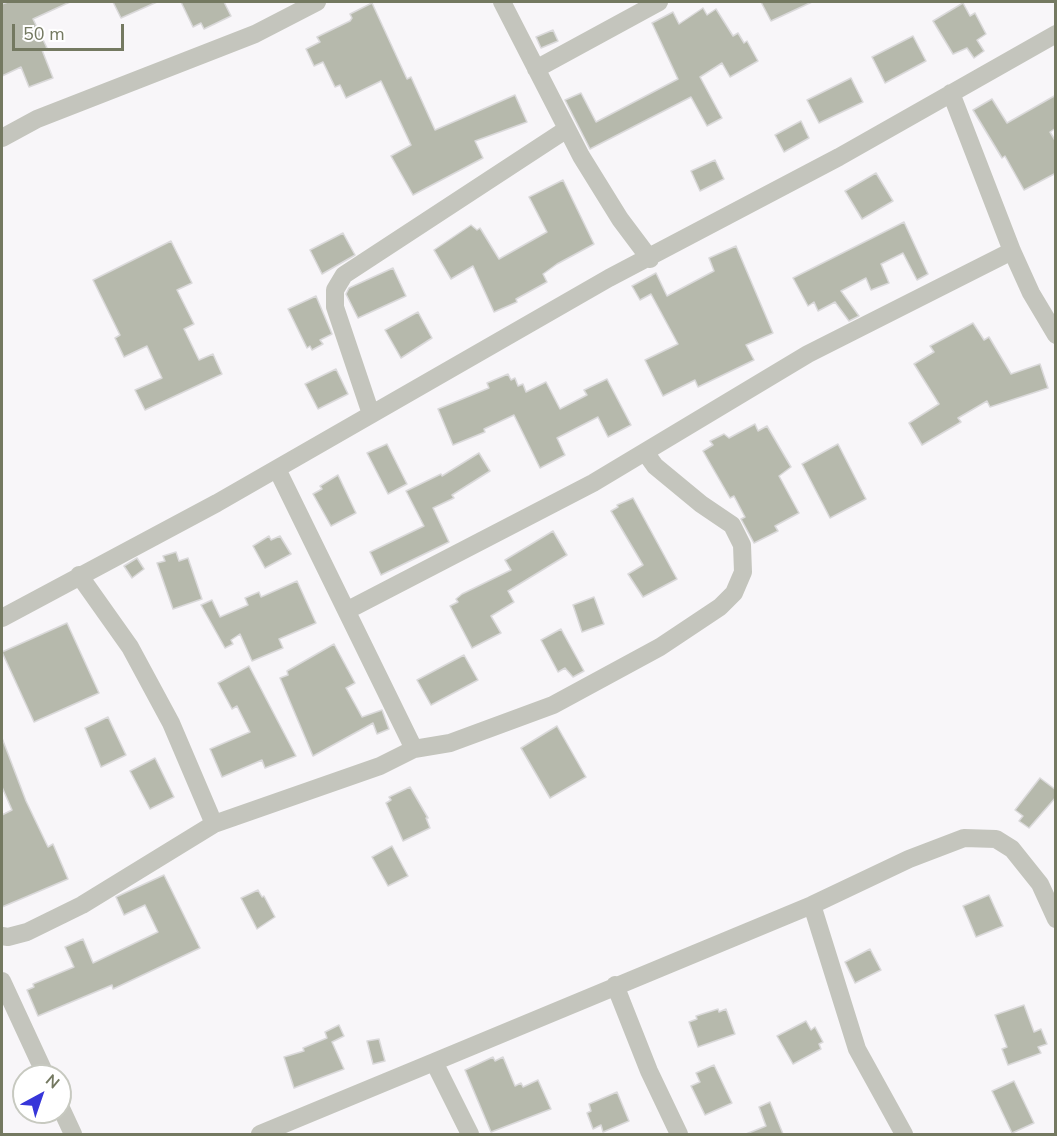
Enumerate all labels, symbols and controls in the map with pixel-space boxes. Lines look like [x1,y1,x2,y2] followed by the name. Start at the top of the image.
[15,12,128,50] scale bar
[23,22,65,46] text: 50 m
[12,1064,72,1124] north arrow
[41,1069,64,1094] text: N

